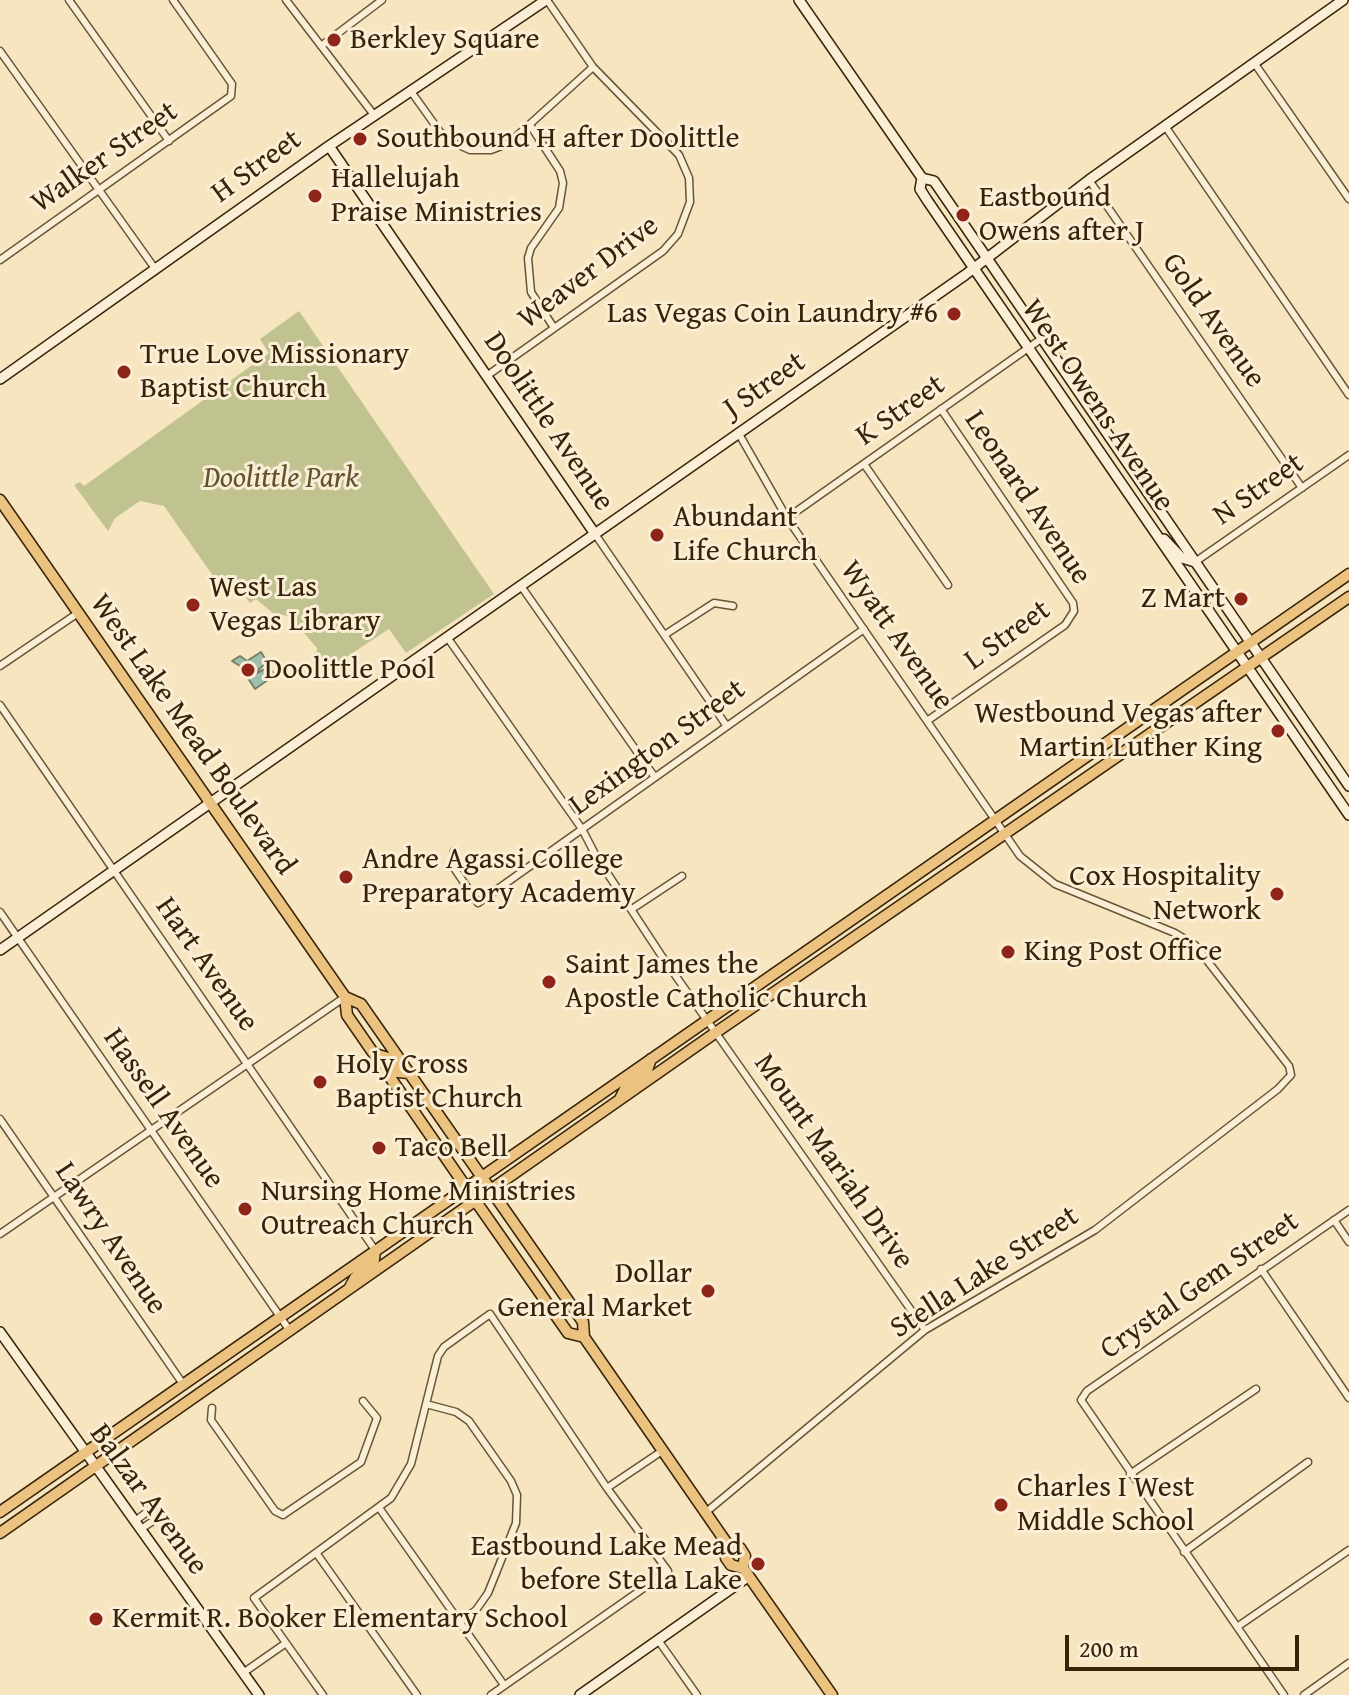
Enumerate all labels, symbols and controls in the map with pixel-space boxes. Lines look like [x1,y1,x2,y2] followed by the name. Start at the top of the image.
[350,22,540,58] place label: Berkley Square
[325,31,343,49] marker: Berkley Square
[25,94,185,222] street label: Walker Street
[376,121,739,157] place label: Southbound H after Doolittle
[205,122,309,212] street label: H Street
[351,130,369,148] marker: Southbound H after Doolittle
[331,161,542,232] place label: Hallelujah Praise Ministries
[979,180,1144,250] place label: Eastbound Owens after J
[306,187,324,205] marker: Hallelujah Praise Ministries
[954,206,972,224] marker: Eastbound Owens after J
[512,208,666,338] street label: Weaver Drive
[1153,247,1273,395] street label: Gold Avenue
[1013,293,1181,519] street label: West Owens Avenue
[607,296,938,332] place label: Las Vegas Coin Laundry #6
[945,305,963,323] marker: Las Vegas Coin Laundry #6
[475,326,621,518] street label: Doolittle Avenue
[140,337,409,408] place label: True Love Missionary Baptist Church
[717,345,813,427] street label: J Street
[115,363,133,381] marker: True Love Missionary Baptist Church
[850,368,952,454] street label: K Street
[956,404,1098,592] street label: Leonard Avenue
[1207,446,1311,534] street label: N Street
[203,461,359,497] park label: Doolittle Park
[673,500,817,570] place label: Abundant Life Church
[648,526,666,544] marker: Abundant Life Church
[831,554,961,718] street label: Wyatt Avenue
[209,570,381,640] place label: West Las Vegas Library
[1141,581,1225,617] place label: Z Mart
[81,588,303,882] street label: West Lake Mead Boulevard
[1232,590,1250,608] marker: Z Mart
[958,593,1058,679] street label: L Street
[184,596,202,614] marker: West Las Vegas Library
[264,652,435,688] place label: Doolittle Pool
[239,661,257,679] marker: Doolittle Pool
[563,672,753,824] street label: Lexington Street
[974,696,1262,766] place label: Westbound Vegas after Martin Luther King
[1269,722,1287,740] marker: Westbound Vegas after Martin Luther King
[362,842,636,912] place label: Andre Agassi College Preparatory Academy
[1069,859,1261,930] place label: Cox Hospitality Network
[337,868,355,886] marker: Andre Agassi College Preparatory Academy
[1268,885,1286,903] marker: Cox Hospitality Network
[147,891,265,1039] street label: Hart Avenue
[1024,934,1222,970] place label: King Post Office
[999,943,1017,961] marker: King Post Office
[565,947,867,1018] place label: Saint James the Apostle Catholic Church
[540,973,558,991] marker: Saint James the Apostle Catholic Church
[94,1022,232,1196] street label: Hassell Avenue
[336,1047,522,1118] place label: Holy Cross Baptist Church
[745,1047,921,1277] street label: Mount Mariah Drive
[311,1073,329,1091] marker: Holy Cross Baptist Church
[395,1130,508,1166] place label: Taco Bell
[370,1139,388,1157] marker: Taco Bell
[46,1156,174,1322] street label: Lawry Avenue
[261,1174,576,1244] place label: Nursing Home Ministries Outreach Church
[884,1199,1086,1347] street label: Stella Lake Street
[236,1200,254,1218] marker: Nursing Home Ministries Outreach Church
[1094,1204,1306,1368] street label: Crystal Gem Street
[498,1256,692,1326] place label: Dollar General Market
[699,1282,717,1300] marker: Dollar General Market
[81,1417,215,1583] street label: Balzar Avenue
[1017,1470,1195,1540] place label: Charles I West Middle School
[992,1496,1010,1514] marker: Charles I West Middle School
[471,1529,742,1600] place label: Eastbound Lake Mead before Stella Lake
[749,1555,767,1573] marker: Eastbound Lake Mead before Stella Lake
[112,1601,568,1637] place label: Kermit R. Booker Elementary School
[87,1610,105,1628] marker: Kermit R. Booker Elementary School
[1069,1619,1303,1669] scale bar
[1079,1631,1139,1666] text: 200 m

